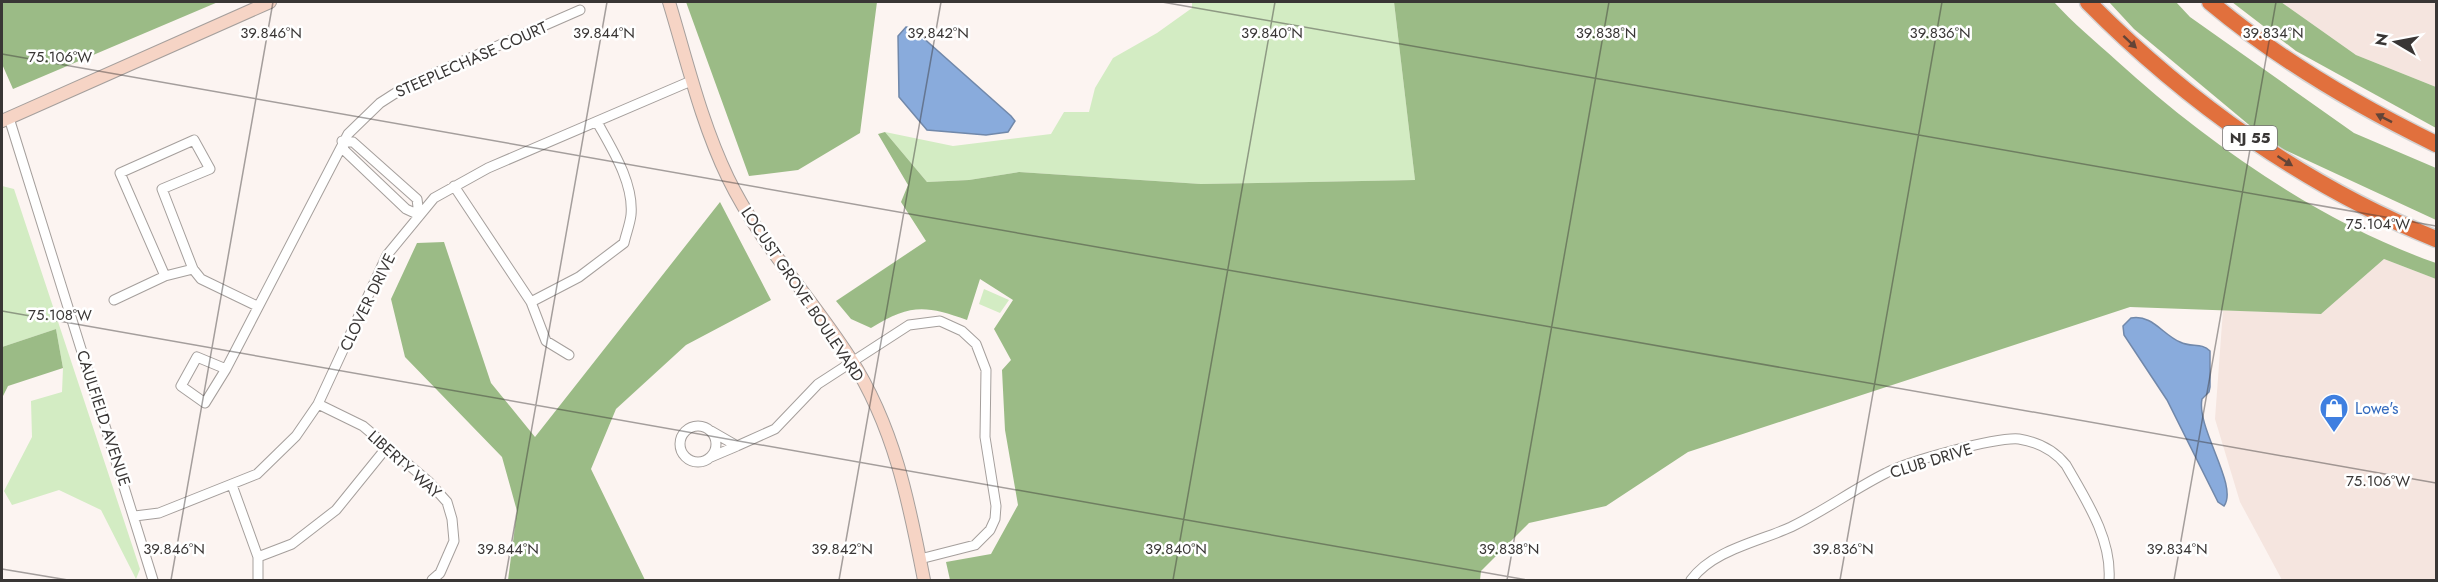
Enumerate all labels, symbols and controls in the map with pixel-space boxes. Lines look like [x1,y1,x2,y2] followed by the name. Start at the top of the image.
[2366,12,2426,72] north arrow
[392,15,551,103] street label: STEEPLECHASE COURT
[240,22,302,44] text: 39.846°N
[573,22,635,44] text: 39.844°N
[907,22,969,44] text: 39.842°N
[1241,22,1303,44] text: 39.840°N
[1576,22,1636,44] text: 39.838°N
[1909,22,1971,44] text: 39.836°N
[2242,22,2304,44] text: 39.834°N
[2369,31,2394,48] text: N
[2123,35,2137,49] one-way arrow
[28,46,92,68] text: 75.106°W
[2376,113,2393,122] one-way arrow
[2223,126,2277,150] road number: NJ 55
[2277,155,2293,166] one-way arrow
[735,202,870,386] street label: LOCUST GROVE BOULEVARD
[2346,213,2410,235] text: 75.104°W
[334,249,401,355] street label: CLOVER DRIVE
[28,304,92,326] text: 75.108°W
[71,347,136,489] street label: CAULFIELD AVENUE
[2318,392,2350,434] shop icon: Lowe's
[2355,397,2399,420] place label: Lowe's
[363,425,447,504] street label: LIBERTY WAY
[1887,437,1975,484] street label: CLUB DRIVE
[2346,470,2410,492] text: 75.106°W
[143,538,205,560] text: 39.846°N
[477,538,539,560] text: 39.844°N
[811,538,873,560] text: 39.842°N
[1145,538,1207,560] text: 39.840°N
[1479,538,1539,560] text: 39.838°N
[1812,538,1874,560] text: 39.836°N
[2146,538,2208,560] text: 39.834°N

